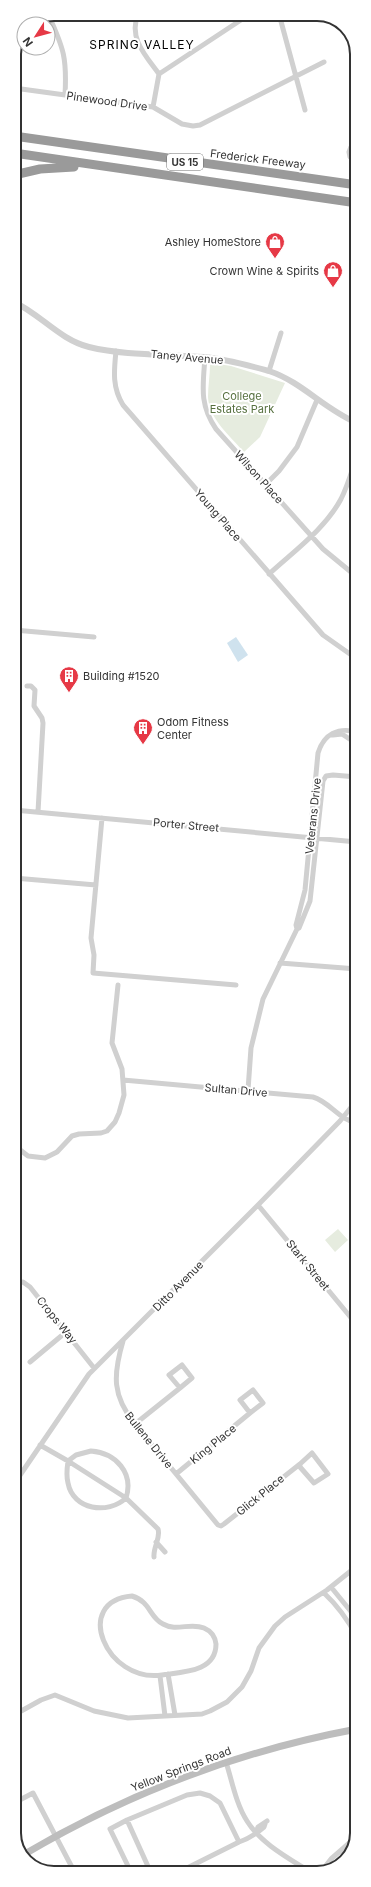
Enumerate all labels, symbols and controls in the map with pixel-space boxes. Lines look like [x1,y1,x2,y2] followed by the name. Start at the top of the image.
[16,16,56,56] north arrow
[20,34,36,49] text: N
[89,37,195,52] district label: SPRING VALLEY
[66,88,148,114] street label: Pinewood Drive
[209,146,307,172] street label: Frederick Freeway
[167,154,203,170] road number: US 15
[264,231,286,259] shop icon: Ashley HomeStore
[165,235,261,249] place label: Ashley HomeStore
[322,260,344,288] shop icon: Crown Wine & Spirits
[210,264,319,278] place label: Crown Wine & Spirits
[150,347,224,367] street label: Taney Avenue
[210,389,274,416] park label: College Estates Park
[231,448,287,506] street label: Wilson Place
[192,486,244,544] street label: Young Place
[58,665,80,693] building icon: Building #1520
[83,669,160,683] place label: Building #1520
[157,715,229,742] place label: Odom Fitness Center
[132,717,154,745] building icon: Odom Fitness Center
[302,777,324,855] street label: Veterans Drive
[152,815,220,835] street label: Porter Street
[204,1080,268,1100] street label: Sultan Drive
[283,1237,333,1294] street label: Stark Street
[150,1258,206,1314] street label: Ditto Avenue
[34,1294,80,1346] street label: Crops Way
[122,1409,176,1471] street label: Bullene Drive
[187,1421,239,1467] street label: King Place
[233,1471,287,1519] street label: Glick Place
[129,1743,233,1795] street label: Yellow Springs Road

